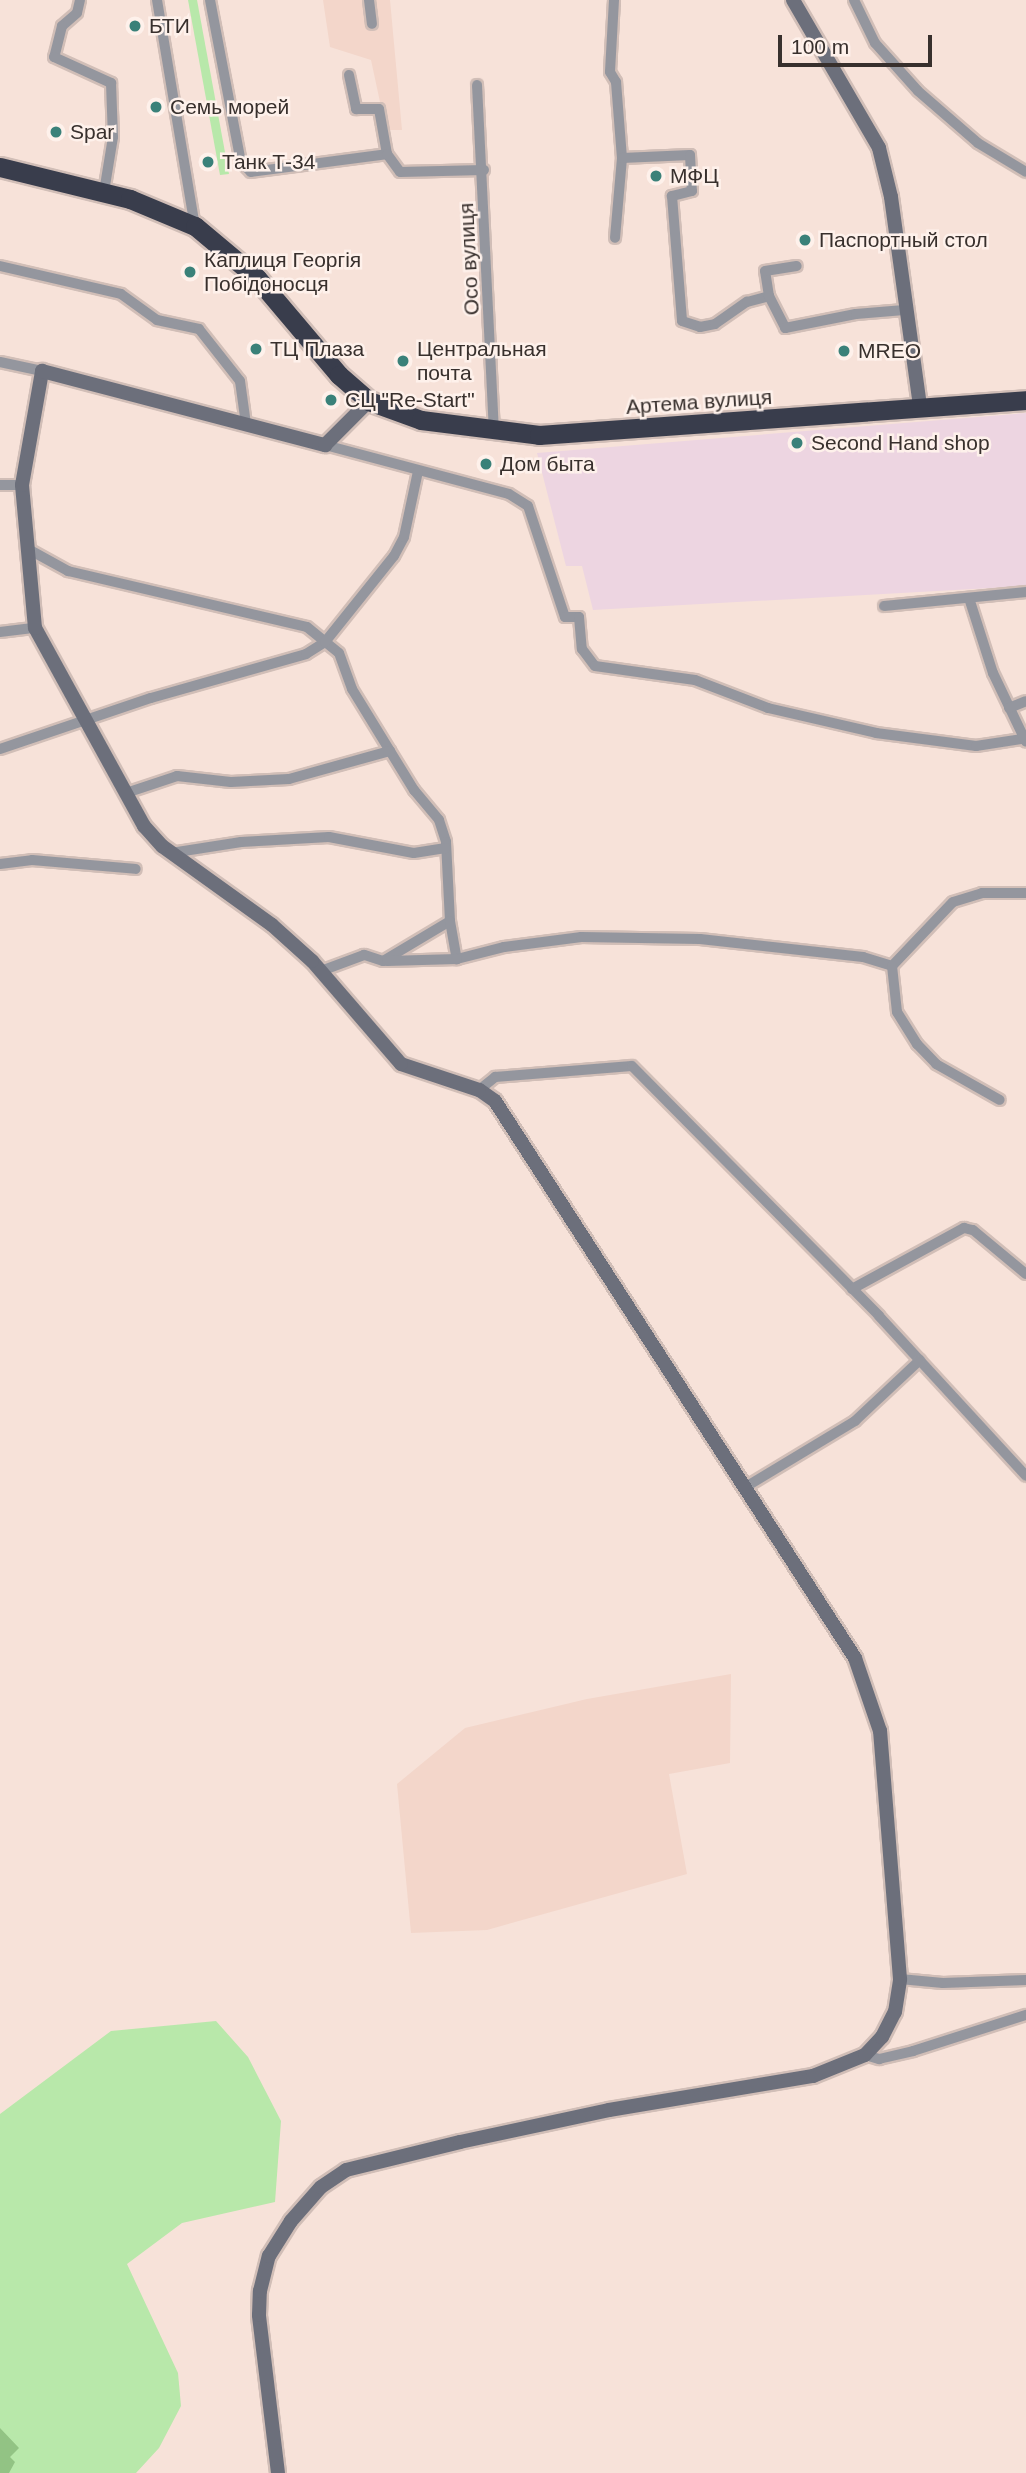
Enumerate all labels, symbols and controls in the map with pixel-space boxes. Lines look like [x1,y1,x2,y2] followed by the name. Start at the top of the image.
[149,13,190,39] place label: БТИ
[127,18,143,34] marker: БТИ
[781,21,935,65] scale bar
[791,35,849,58] text: 100 m
[170,94,289,120] place label: Семь морей
[148,99,164,115] marker: Семь морей
[70,119,114,145] place label: Spar
[48,124,64,140] marker: Spar
[222,149,315,175] place label: Танк Т-34
[200,154,216,170] marker: Танк Т-34
[670,163,719,189] place label: МФЦ
[648,168,664,184] marker: МФЦ
[453,202,485,316] street label: Осо вулиця
[819,227,988,253] place label: Паспортный стол
[797,232,813,248] marker: Паспортный стол
[204,247,361,297] place label: Каплиця Георгія Побідоносця
[182,264,198,280] marker: Каплиця Георгія Побідоносця
[270,336,364,362] place label: ТЦ Плаза
[417,336,547,386] place label: Центральная почта
[858,338,921,364] place label: MREO
[248,341,264,357] marker: ТЦ Плаза
[836,343,852,359] marker: MREO
[395,353,411,369] marker: Центральная почта
[625,384,773,420] street label: Артема вулиця
[345,387,475,413] place label: СЦ "Re-Start"
[323,392,339,408] marker: СЦ "Re-Start"
[811,430,990,456] place label: Second Hand shop
[789,435,805,451] marker: Second Hand shop
[500,451,595,477] place label: Дом быта
[478,456,494,472] marker: Дом быта

